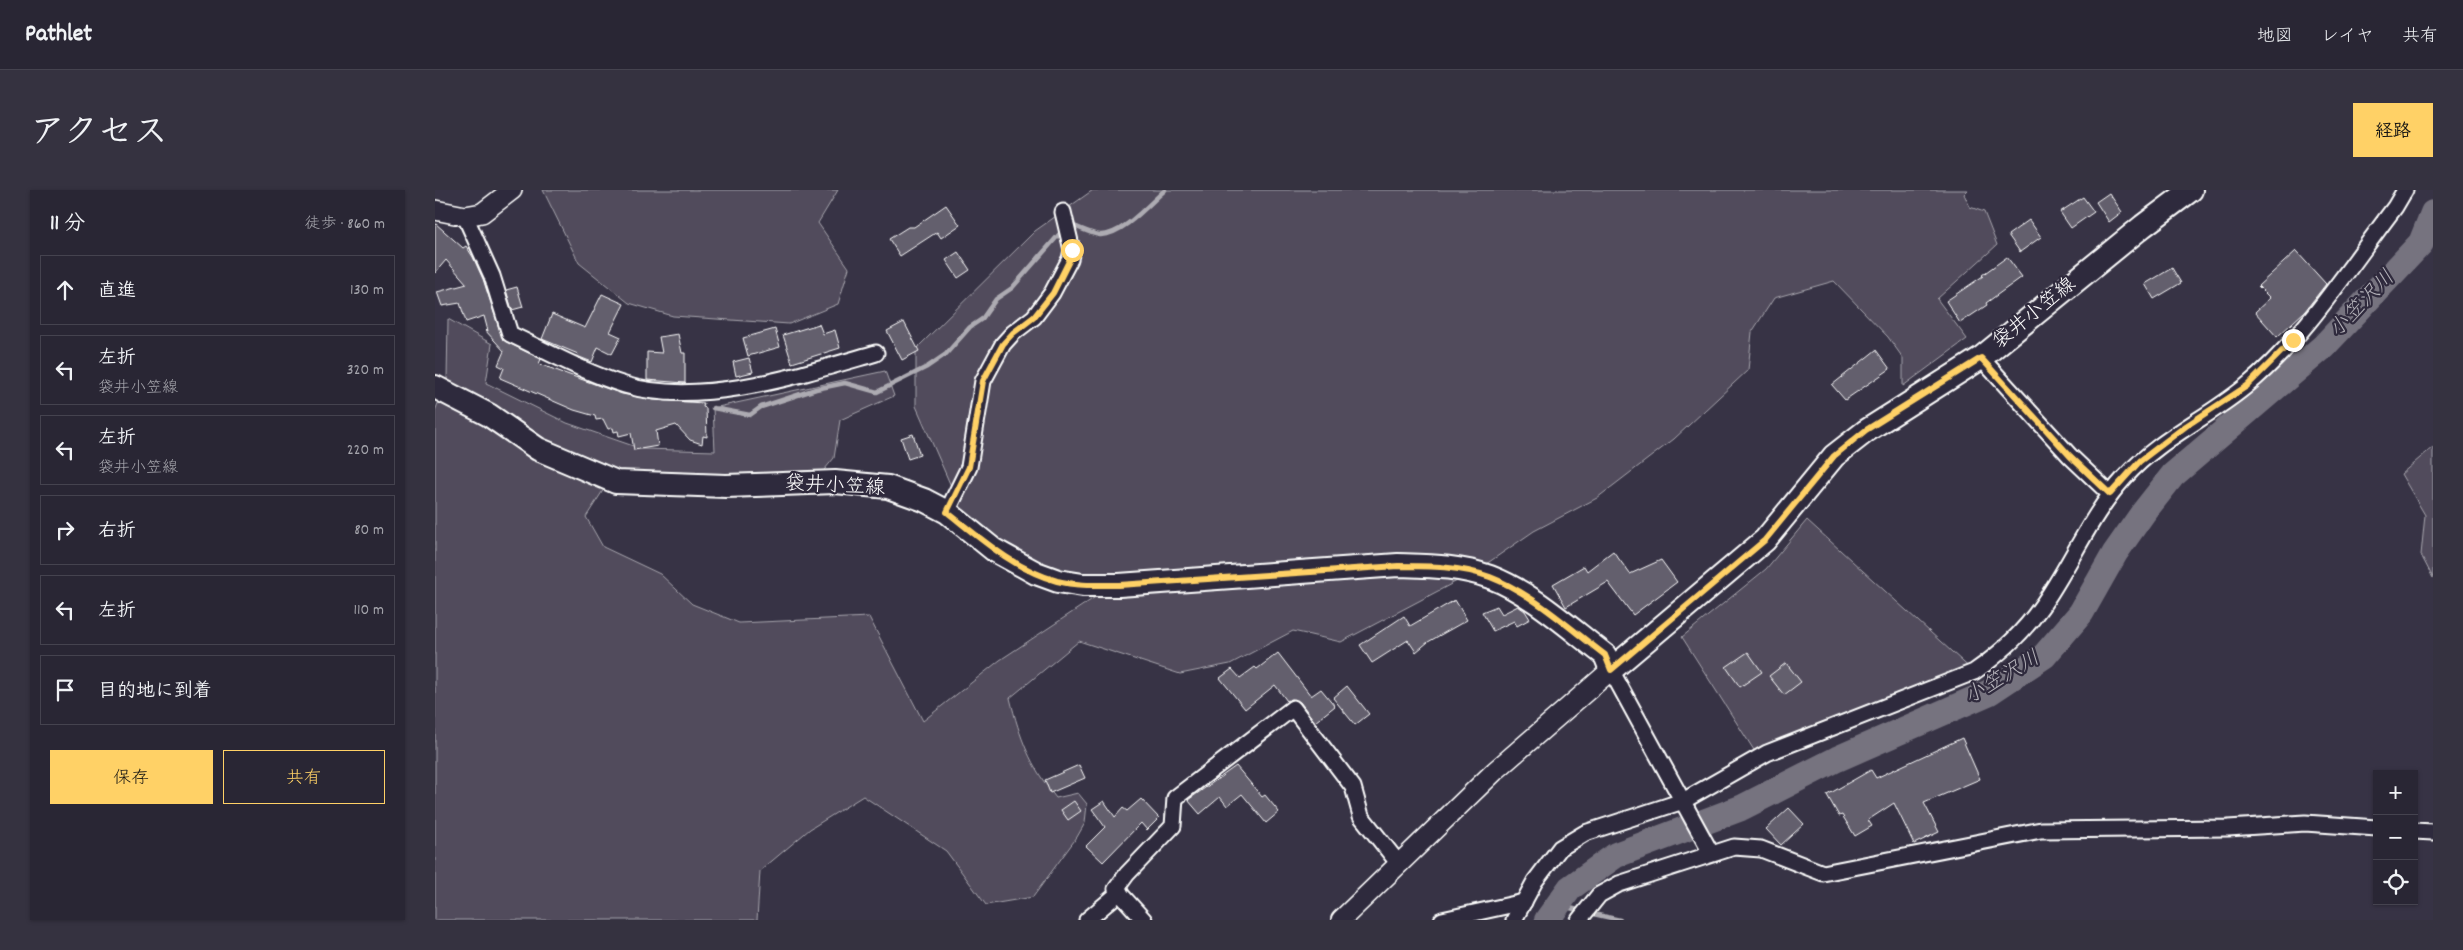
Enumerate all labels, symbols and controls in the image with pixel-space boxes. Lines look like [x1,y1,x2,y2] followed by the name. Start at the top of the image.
[25,18,92,52] text: Pathlet
[2257,25,2293,50] text: 地図
[2321,25,2374,50] text: レイヤ
[2402,25,2438,50] text: 共有
[2353,103,2433,157] button: 経路
[30,110,168,160] text: アクセス
[50,210,85,240] text: 11 分
[304,213,385,236] text: 徒歩 · 860 m
[1061,239,1084,262] route start
[2323,264,2403,346] water label: 小笠沢川
[1987,272,2083,356] street label: 袋井小笠線
[51,276,79,304] icon: ahead
[98,279,136,306] text: 直進
[350,279,384,302] text: 130 m
[2282,329,2305,352] route end
[98,346,136,373] text: 左折
[51,356,79,384] icon: left
[347,359,384,382] text: 320 m
[98,377,178,400] text: 袋井小笠線
[98,426,136,453] text: 左折
[51,436,79,464] icon: left
[347,439,384,462] text: 220 m
[98,457,178,480] text: 袋井小笠線
[784,470,886,504] street label: 袋井小笠線
[51,516,79,544] icon: right
[98,519,136,546] text: 右折
[354,519,384,542] text: 80 m
[51,596,79,624] icon: left
[98,599,136,626] text: 左折
[354,599,384,622] text: 110 m
[1959,645,2047,713] water label: 小笠沢川
[51,676,79,704] icon: arrive
[98,679,212,706] text: 目的地に到着
[50,750,213,804] button: 保存
[223,750,385,804] button: 共有
[2373,770,2418,905] map controls
[2373,770,2418,815] button: +
[2373,815,2418,860] button: −
[2373,860,2418,905] button: locate

